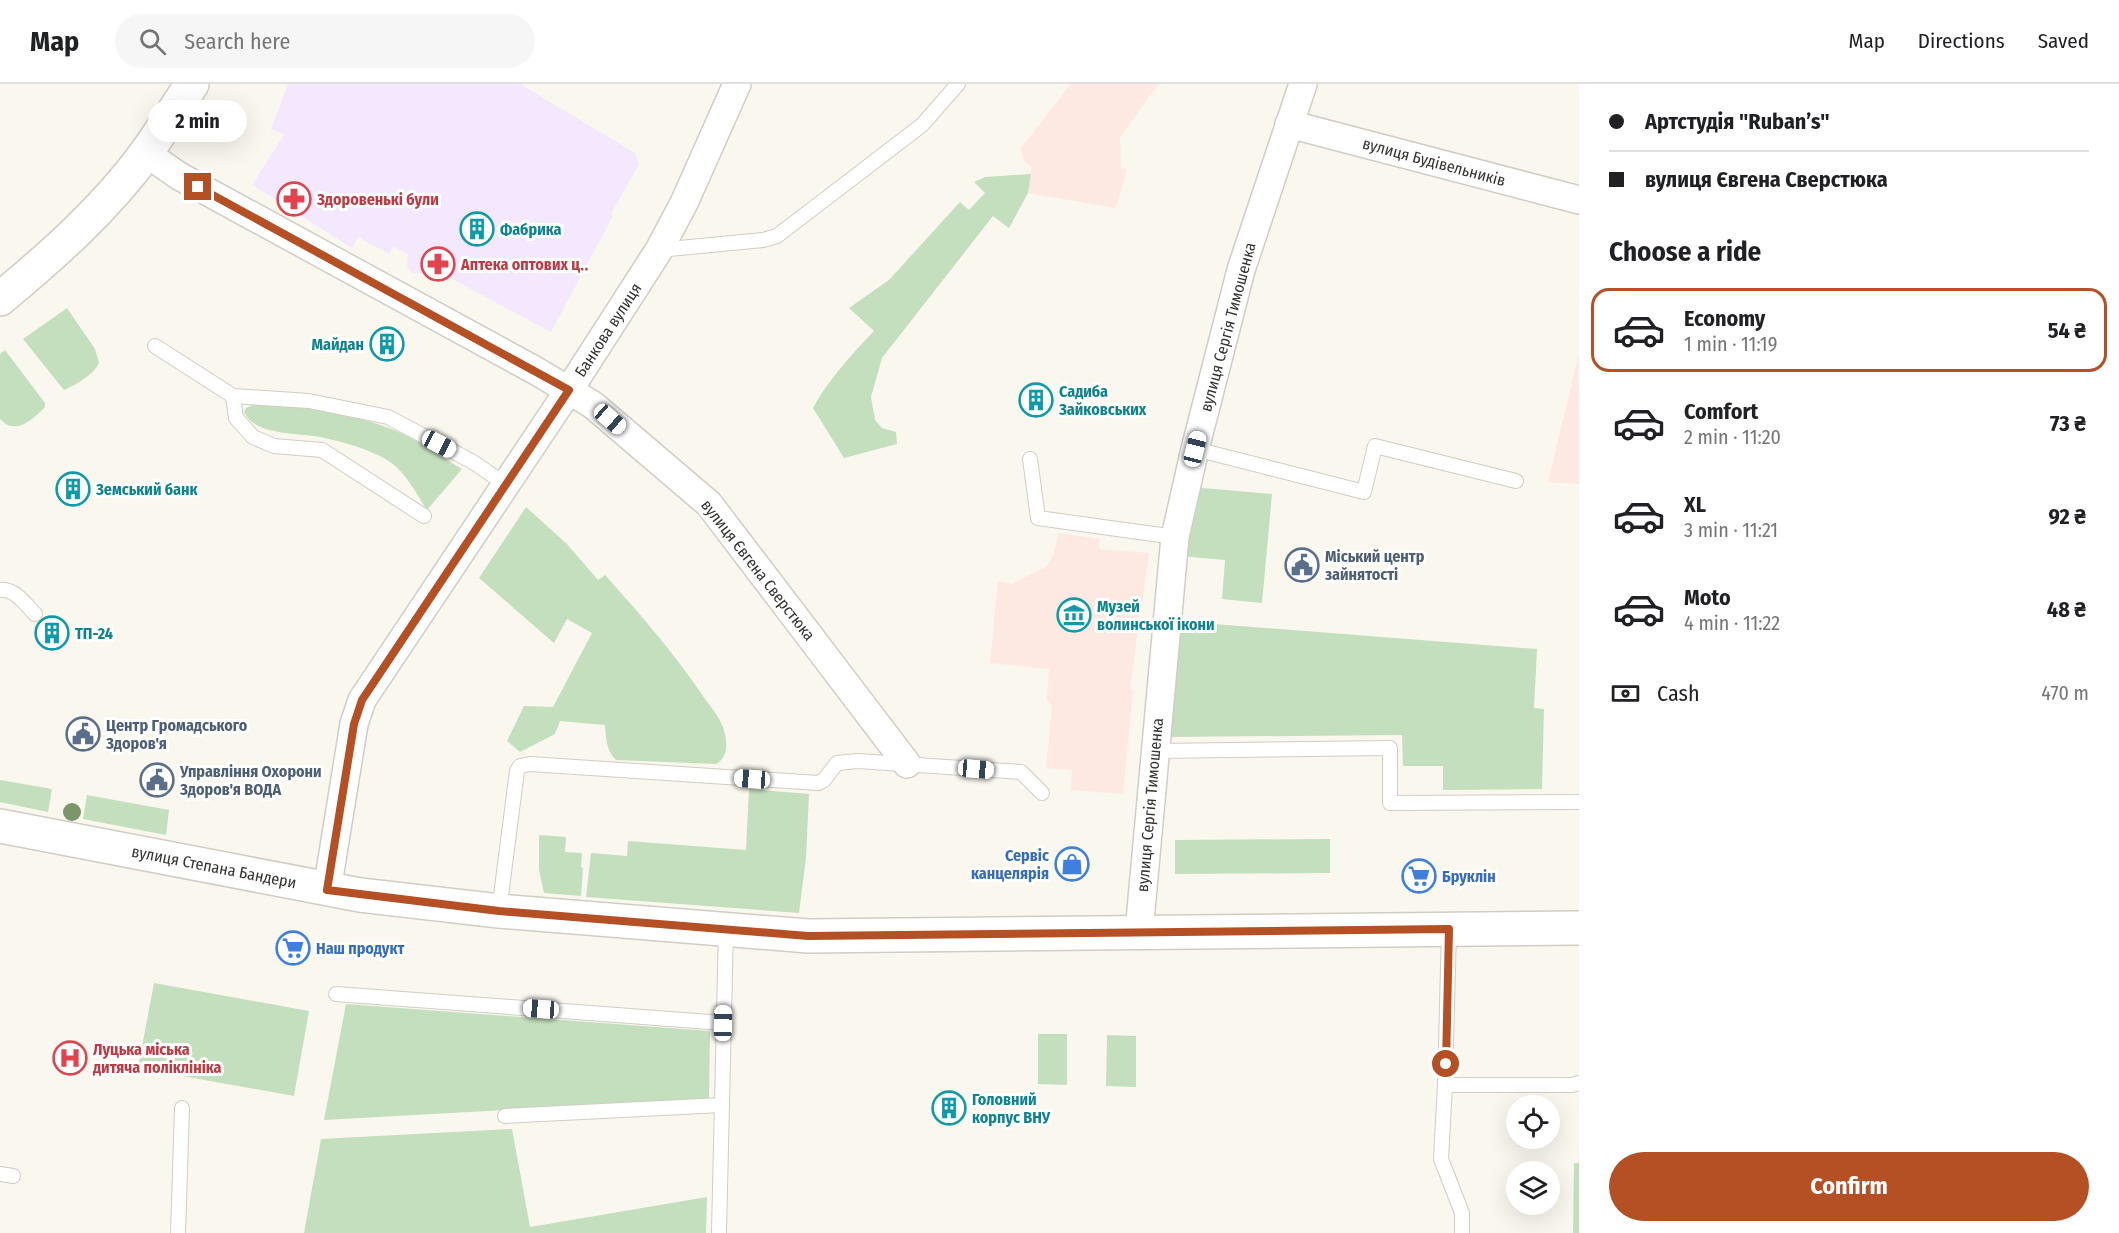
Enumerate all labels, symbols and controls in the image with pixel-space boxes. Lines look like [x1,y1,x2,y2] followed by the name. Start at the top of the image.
[115,14,535,68] search box
[30,25,79,58] text: Map
[136,25,169,58] icon: search
[184,28,290,55] text: Search here
[1848,28,1885,54] text: Map
[1918,28,2005,54] text: Directions
[2038,28,2089,54] text: Saved
[148,100,248,142] callout: 2 min
[1645,108,1830,135] text: Артстудія "Ruban’s"
[175,109,220,133] text: 2 min
[1360,134,1508,190] street label: вулиця Будівельників
[1645,166,1888,193] text: вулиця Євгена Сверстюка
[184,173,211,200] route end
[276,181,312,217] pharmacy icon: Здоровенькі були
[316,190,439,209] place label: Здоровенькі були
[459,211,495,247] building icon: Фабрика
[500,220,562,239] place label: Фабрика
[1609,236,1761,268] text: Choose a ride
[1196,240,1260,414] street label: вулиця Сергія Тимошенка
[420,246,456,282] pharmacy icon: Аптека оптових ц‥
[460,255,589,274] place label: Аптека оптових ц‥
[571,280,645,380] street label: Банкова вулиця
[1612,303,1666,357] icon: car
[1684,305,1765,332] text: Economy
[2048,317,2086,344] text: 54 ₴
[369,326,405,362] building icon: Майдан
[1684,332,1777,356] text: 1 min · 11:19
[311,335,364,354] place label: Майдан
[1018,382,1054,418] building icon: Садиба Зайковських
[1058,382,1147,419] place label: Садиба Зайковських
[1612,396,1666,450] icon: car
[1684,398,1758,425] text: Comfort
[591,400,629,438] car
[2050,410,2086,437] text: 73 ₴
[1684,425,1781,449] text: 2 min · 11:20
[419,428,459,460] car
[1182,429,1208,469] car
[55,471,91,507] building icon: Земський банк
[95,480,199,499] place label: Земський банк
[1612,489,1666,543] icon: car
[1684,491,1706,518] text: XL
[697,496,819,644] street label: вулиця Євгена Сверстюка
[2049,503,2086,530] text: 92 ₴
[1684,518,1778,542] text: 3 min · 11:21
[1284,547,1320,583] public building icon: Міський центр зайнятості
[1325,547,1425,584] place label: Міський центр зайнятості
[1612,582,1666,636] icon: car
[1684,584,1731,611] text: Moto
[2047,596,2086,623] text: 48 ₴
[1056,597,1092,633] museum icon: Музей волинської ікони
[1097,597,1215,634] place label: Музей волинської ікони
[1684,611,1780,635] text: 4 min · 11:22
[34,615,70,651] building icon: ТП-24
[75,624,113,643] place label: ТП-24
[1609,677,1642,710] icon: cash
[1657,680,1700,707] text: Cash
[2041,681,2089,705] text: 470 m
[65,716,101,752] public building icon: Центр Громадського Здоров'я
[105,716,248,753] place label: Центр Громадського Здоров'я
[1133,717,1167,893] street label: вулиця Сергія Тимошенка
[957,758,995,780] car
[139,762,175,798] public building icon: Управління Охорони Здоров'я ВОДА
[179,762,322,799] place label: Управління Охорони Здоров'я ВОДА
[733,769,771,789] car
[130,842,298,892] street label: вулиця Степана Бандери
[971,846,1049,883] place label: Сервіс канцелярія
[1054,846,1090,882] shop icon: Сервіс канцелярія
[1401,858,1437,894] supermarket icon: Бруклін
[1442,867,1496,886] place label: Бруклін
[275,930,311,966] supermarket icon: Наш продукт
[316,939,404,958] place label: Наш продукт
[522,999,560,1019] car
[714,1005,732,1041] car
[52,1040,88,1076] hospital icon: Луцька міська дитяча поліклініка
[92,1040,222,1077] place label: Луцька міська дитяча поліклініка
[1432,1050,1459,1077] route start
[931,1090,967,1126] building icon: Головний корпус ВНУ
[972,1090,1051,1127] place label: Головний корпус ВНУ
[1506,1095,1560,1215] map controls
[1506,1095,1560,1149] button: locate
[1609,1152,2089,1221] button: Confirm
[1506,1161,1560,1215] button: layers

